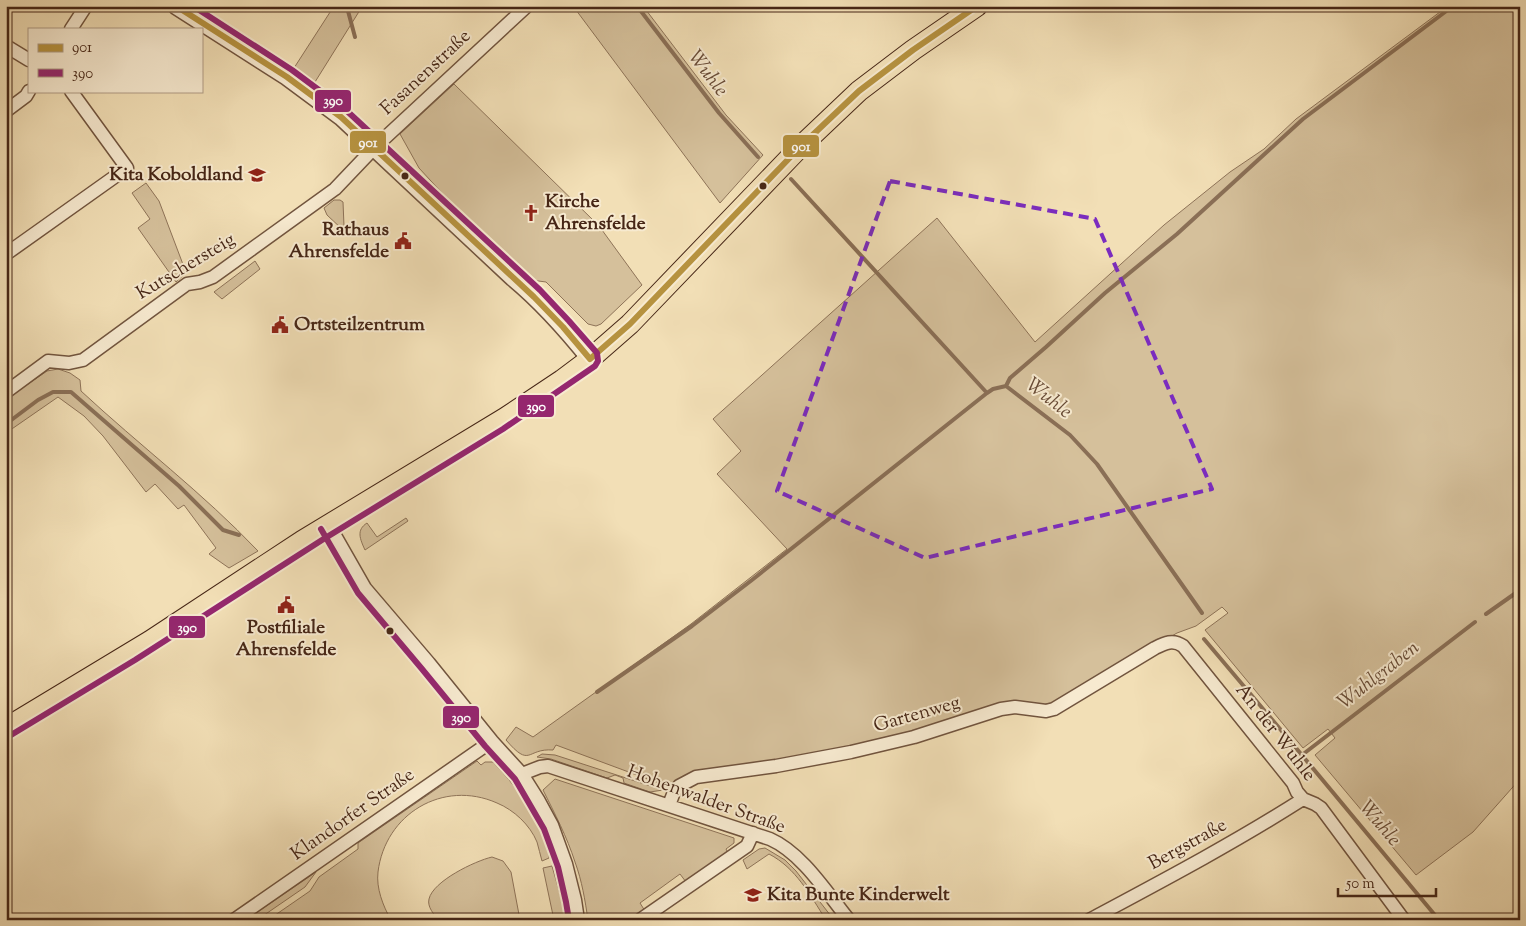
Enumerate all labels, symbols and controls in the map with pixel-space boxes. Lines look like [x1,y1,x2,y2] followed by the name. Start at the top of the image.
[375,24,477,122] street label: Fasanenstraße
[28,28,202,92] legend
[72,38,92,59] text: 901
[680,44,734,104] water label: Wuhle
[72,64,93,85] text: 390
[314,89,352,113] line badge: 390
[323,92,343,112] text: 390
[349,130,387,154] line badge: 901
[359,134,378,154] text: 901
[782,134,820,158] line badge: 901
[792,138,811,158] text: 901
[109,162,243,189] place label: Kita Koboldland
[247,165,267,185] school or university icon: Kita Koboldland
[400,171,410,181] unlabelled marker
[758,181,768,191] unlabelled marker
[545,189,646,238] place label: Kirche Ahrensfelde
[521,203,541,223] church icon: Kirche Ahrensfelde
[288,217,390,266] place label: Rathaus Ahrensfelde
[132,227,240,307] street label: Kutschersteig
[393,231,413,251] public building icon: Rathaus Ahrensfelde
[294,312,425,339] place label: Ortsteilzentrum
[270,315,290,335] public building icon: Ortsteilzentrum
[1019,372,1077,426] water label: Wuhle
[517,394,555,418] line badge: 390
[526,398,546,418] text: 390
[276,595,296,615] public building icon: Postfiliale Ahrensfelde
[168,615,206,639] line badge: 390
[236,615,336,664] place label: Postfiliale Ahrensfelde
[177,619,197,639] text: 390
[385,626,395,636] unlabelled marker
[1332,634,1427,717] water label: Wuhlgraben
[1228,678,1322,788] street label: An der Wuhle
[871,690,963,740] street label: Gartenweg
[442,705,480,729] line badge: 390
[451,709,471,729] text: 390
[623,759,789,841] street label: Hohenwalder Straße
[286,762,421,868] street label: Klandorfer Straße
[1351,795,1407,853] water label: Wuhle
[1144,812,1232,878] street label: Bergstraße
[1338,866,1436,898] scale bar
[1345,874,1375,895] text: 50 m
[767,882,950,909] place label: Kita Bunte Kinderwelt
[743,885,763,905] school or university icon: Kita Bunte Kinderwelt

